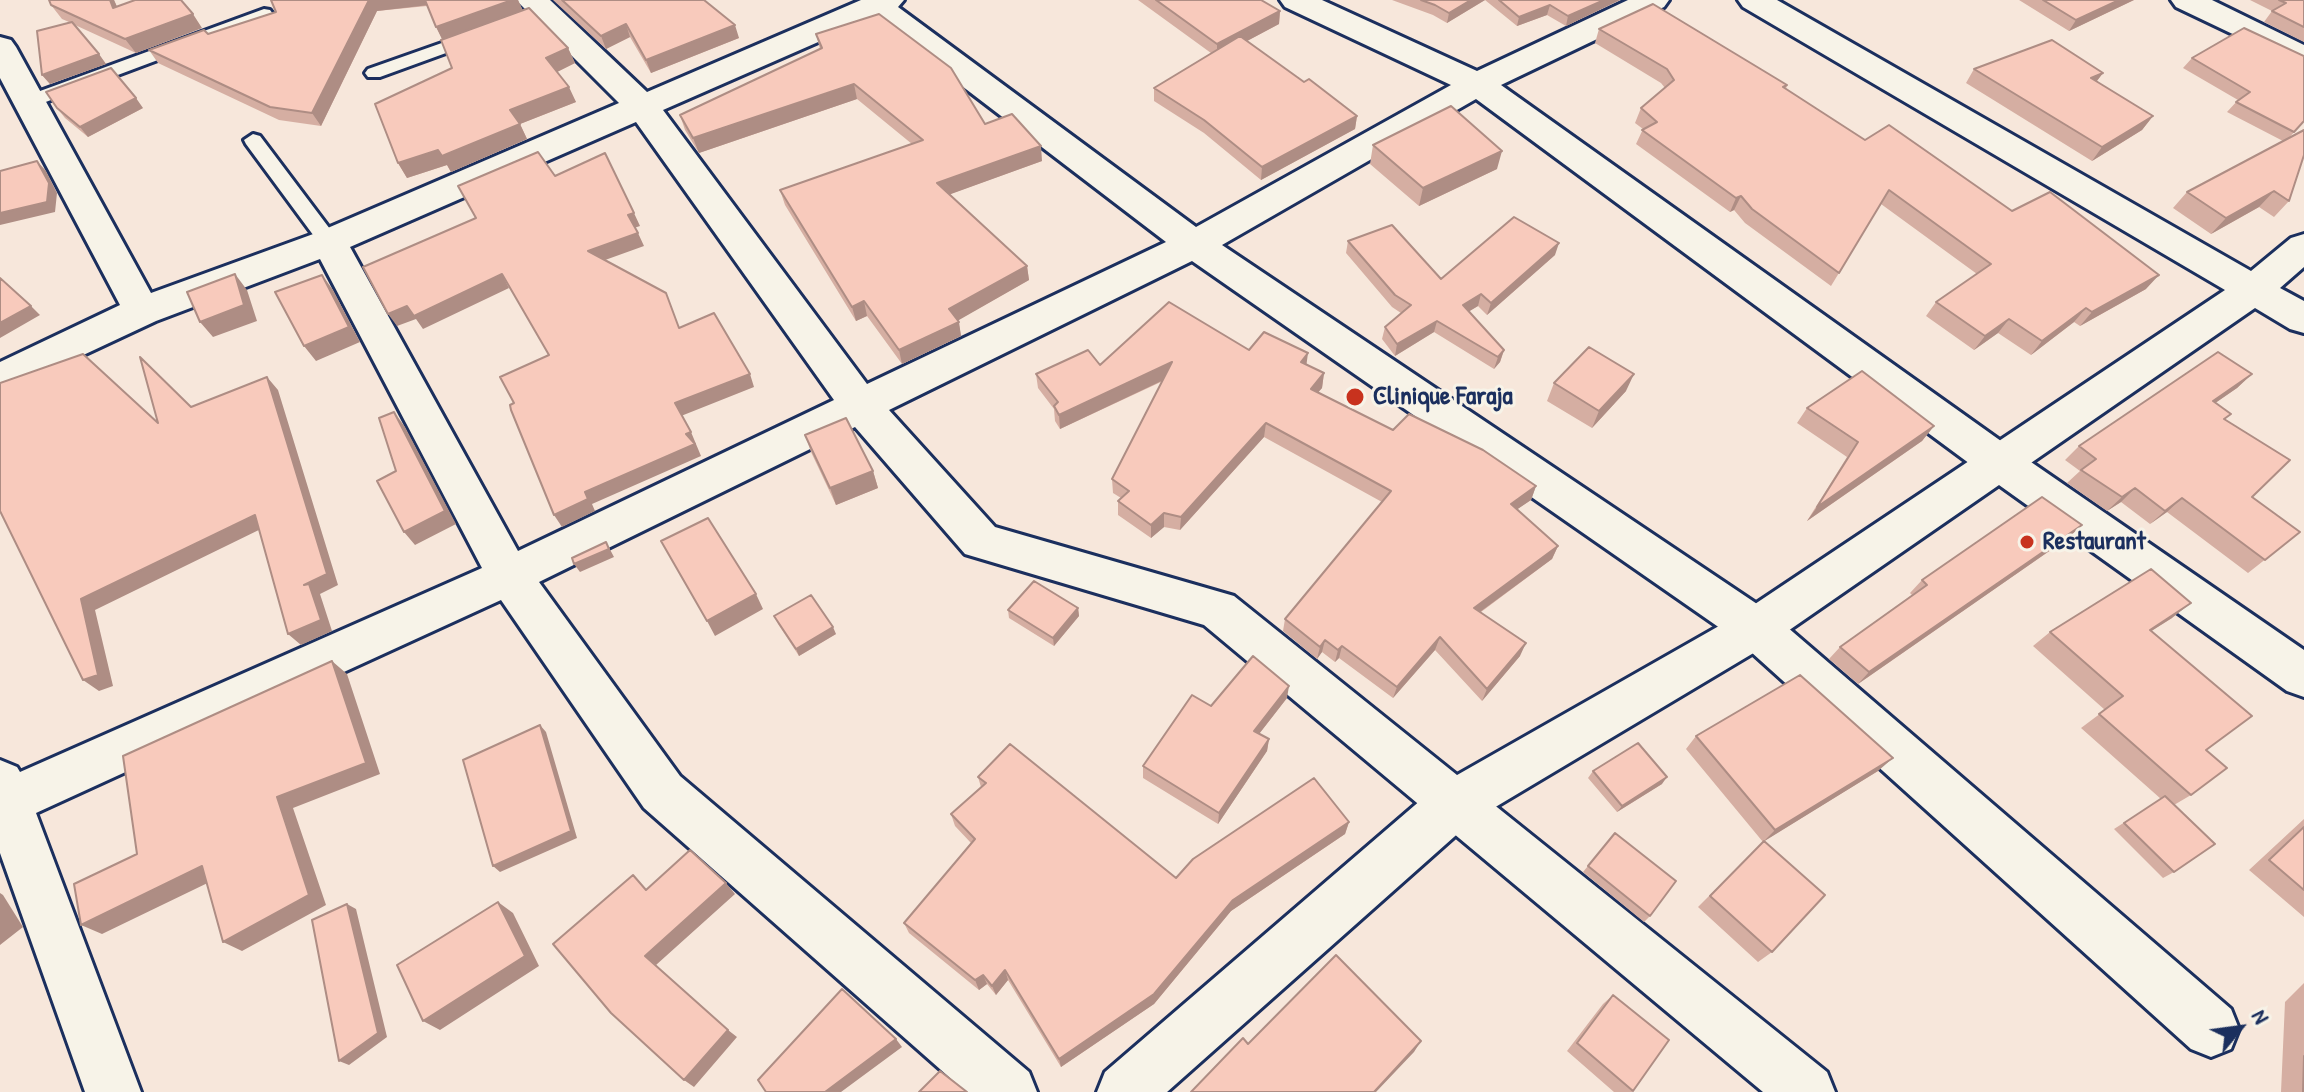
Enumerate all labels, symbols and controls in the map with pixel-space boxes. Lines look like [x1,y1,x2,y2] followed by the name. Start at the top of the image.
[1373,381,1513,413] place label: Clinique Faraja
[1344,386,1366,408] marker: Clinique Faraja
[2043,526,2146,558] place label: Restaurant
[2018,533,2036,551] marker: Restaurant
[2200,988,2280,1068] north arrow
[2245,1004,2277,1029] text: N

